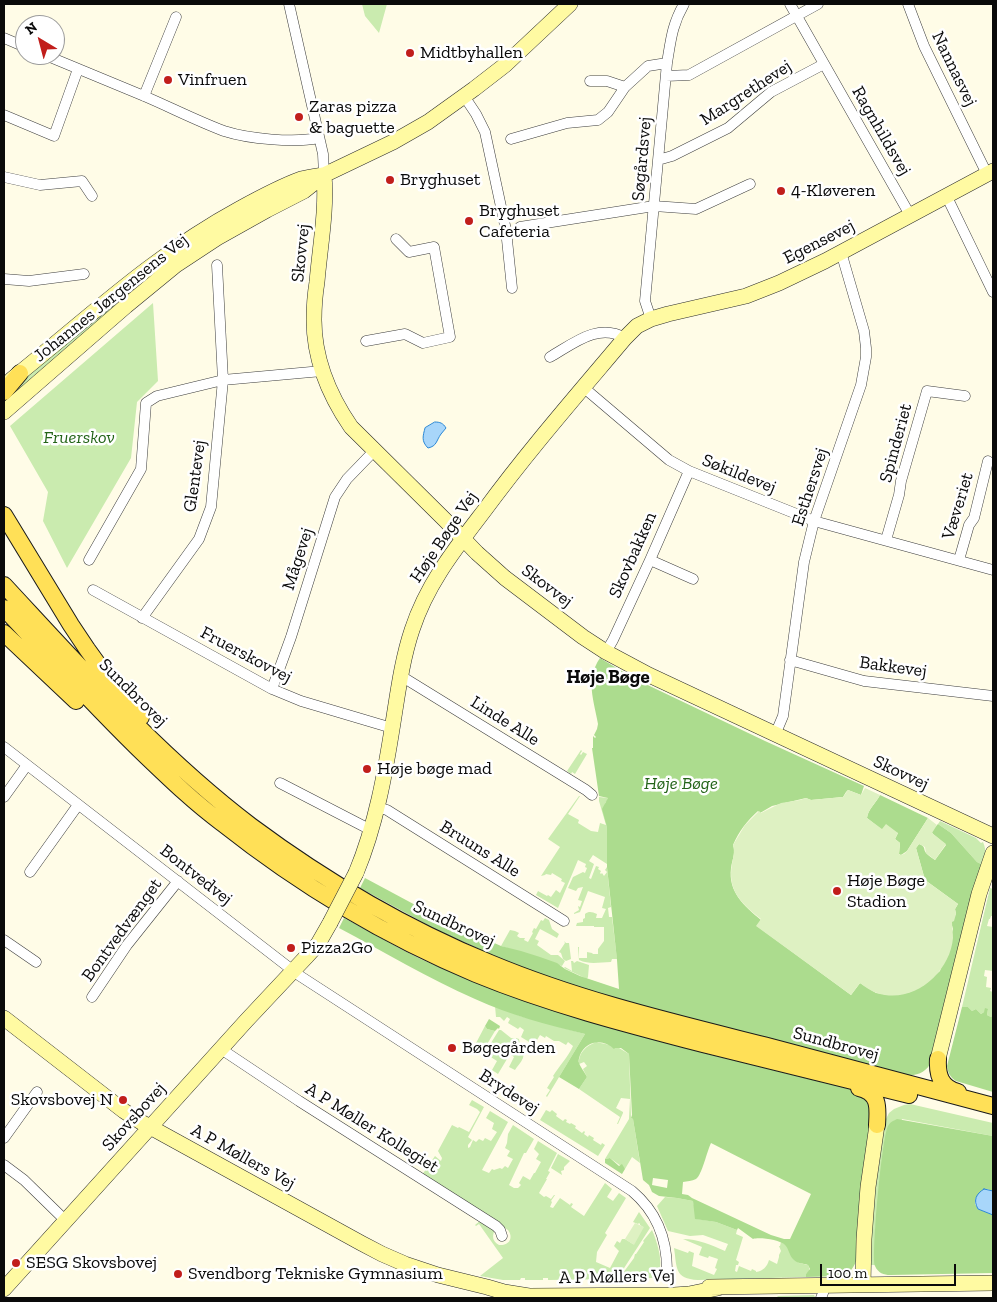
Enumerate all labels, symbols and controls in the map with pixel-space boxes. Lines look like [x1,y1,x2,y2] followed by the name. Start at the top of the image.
[15,15,65,65] north arrow
[22,18,41,38] text: N
[927,28,981,110] street label: Nannasvej
[420,42,523,64] place label: Midtbyhallen
[404,47,416,59] marker: Midtbyhallen
[696,55,796,131] street label: Margrethevej
[178,69,247,91] place label: Vinfruen
[162,74,174,86] marker: Vinfruen
[847,83,915,179] street label: Ragnhildsvej
[309,96,397,138] place label: Zaras pizza & baguette
[293,111,305,123] marker: Zaras pizza & baguette
[628,116,656,202] street label: Søgårdsvej
[400,169,480,191] place label: Bryghuset
[384,174,396,186] marker: Bryghuset
[791,180,875,202] place label: 4-Kløveren
[775,185,787,197] marker: 4-Kløveren
[479,200,559,242] place label: Bryghuset Cafeteria
[463,215,475,227] marker: Bryghuset Cafeteria
[780,215,858,269] street label: Egensevej
[287,223,315,283] street label: Skovvej
[30,229,192,367] street label: Johannes Jørgensens Vej
[875,401,917,485] street label: Spinderiet
[43,427,115,449] park label: Fruerskov
[179,439,211,513] street label: Glentevej
[787,445,833,529] street label: Esthersvej
[699,449,779,499] street label: Søkildevej
[938,470,978,542] street label: Væveriet
[406,487,482,587] street label: Høje Bøge Vej
[604,508,662,602] street label: Skovbakken
[278,525,318,593] street label: Mågevej
[517,560,577,612] street label: Skovvej
[197,622,295,688] street label: Fruerskovvej
[858,652,928,682] street label: Bakkevej
[94,654,172,732] street label: Sundbrovej
[566,667,650,689] district label: Høje Bøge
[467,691,543,751] street label: Linde Alle
[870,751,932,795] street label: Skovvej
[377,758,492,780] place label: Høje bøge mad
[361,763,373,775] marker: Høje bøge mad
[644,773,718,795] park label: Høje Bøge
[436,816,524,882] street label: Bruuns Alle
[155,840,237,910] street label: Bontvedvej
[847,870,925,912] place label: Høje Bøge Stadion
[77,874,167,986] street label: Bontvedvænget
[831,885,843,897] marker: Høje Bøge Stadion
[410,896,498,952] street label: Sundbrovej
[301,937,373,959] place label: Pizza2Go
[285,942,297,954] marker: Pizza2Go
[791,1022,881,1066] street label: Sundbrovej
[462,1037,555,1059] place label: Bøgegården
[446,1042,458,1054] marker: Bøgegården
[475,1065,543,1119] street label: Brydevej
[98,1078,170,1156] street label: Skovsbovej
[301,1078,443,1178] street label: A P Møller Kollegiet
[11,1089,113,1111] place label: Skovsbovej N
[117,1094,129,1106] marker: Skovsbovej N
[187,1119,299,1195] street label: A P Møllers Vej
[26,1252,157,1274] place label: SESG Skovsbovej
[822,1254,958,1286] scale bar
[10,1257,22,1269] marker: SESG Skovsbovej
[188,1263,443,1285] place label: Svendborg Tekniske Gymnasium
[828,1264,867,1282] text: 100 m
[559,1265,675,1289] street label: A P Møllers Vej
[172,1268,184,1280] marker: Svendborg Tekniske Gymnasium

